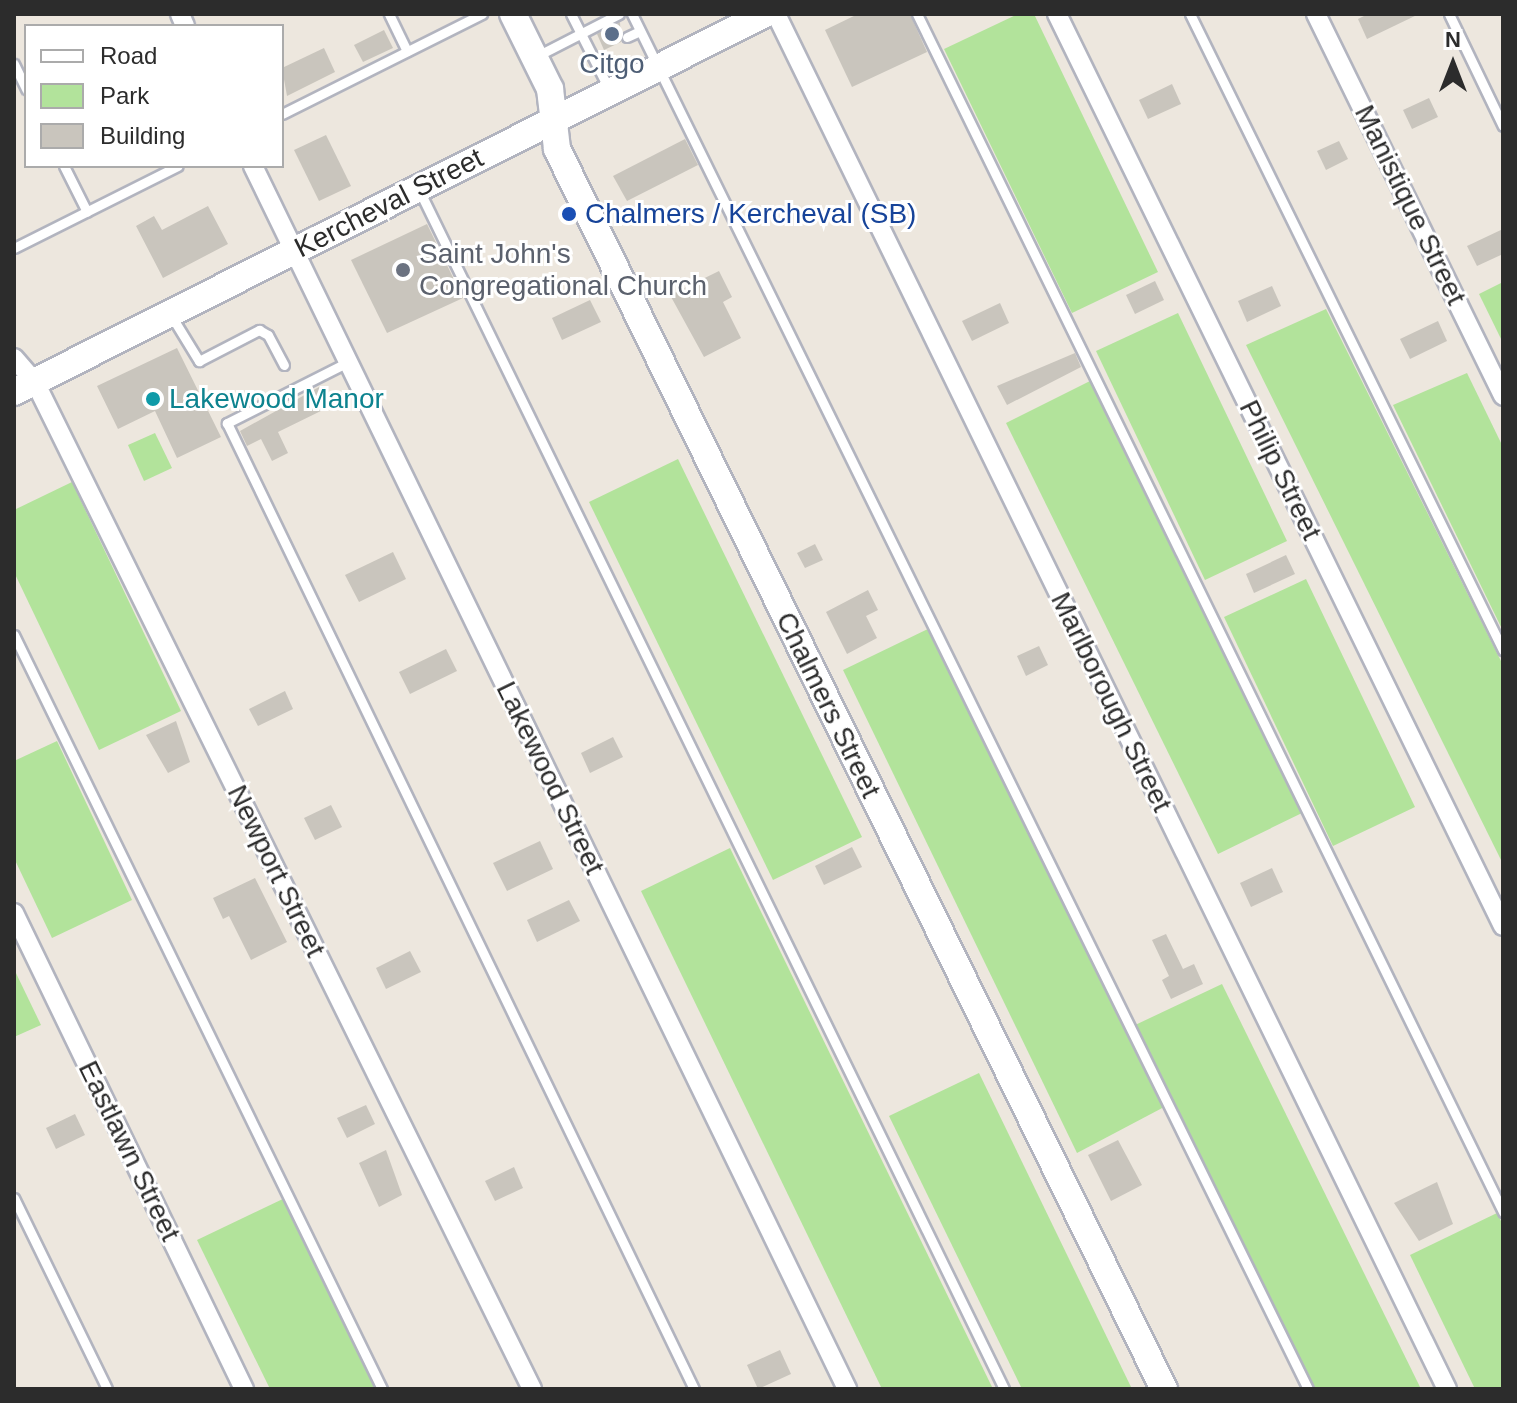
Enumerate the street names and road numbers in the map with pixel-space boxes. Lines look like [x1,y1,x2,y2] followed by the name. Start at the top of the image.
[1347,100,1473,310] street label: Manistique Street
[289,141,489,265] street label: Kercheval Street
[1232,395,1328,545] street label: Philip Street
[1043,587,1179,817] street label: Marlborough Street
[769,607,887,803] street label: Chalmers Street
[489,676,611,880] street label: Lakewood Street
[220,780,332,962] street label: Newport Street
[71,1056,187,1246] street label: Eastlawn Street

